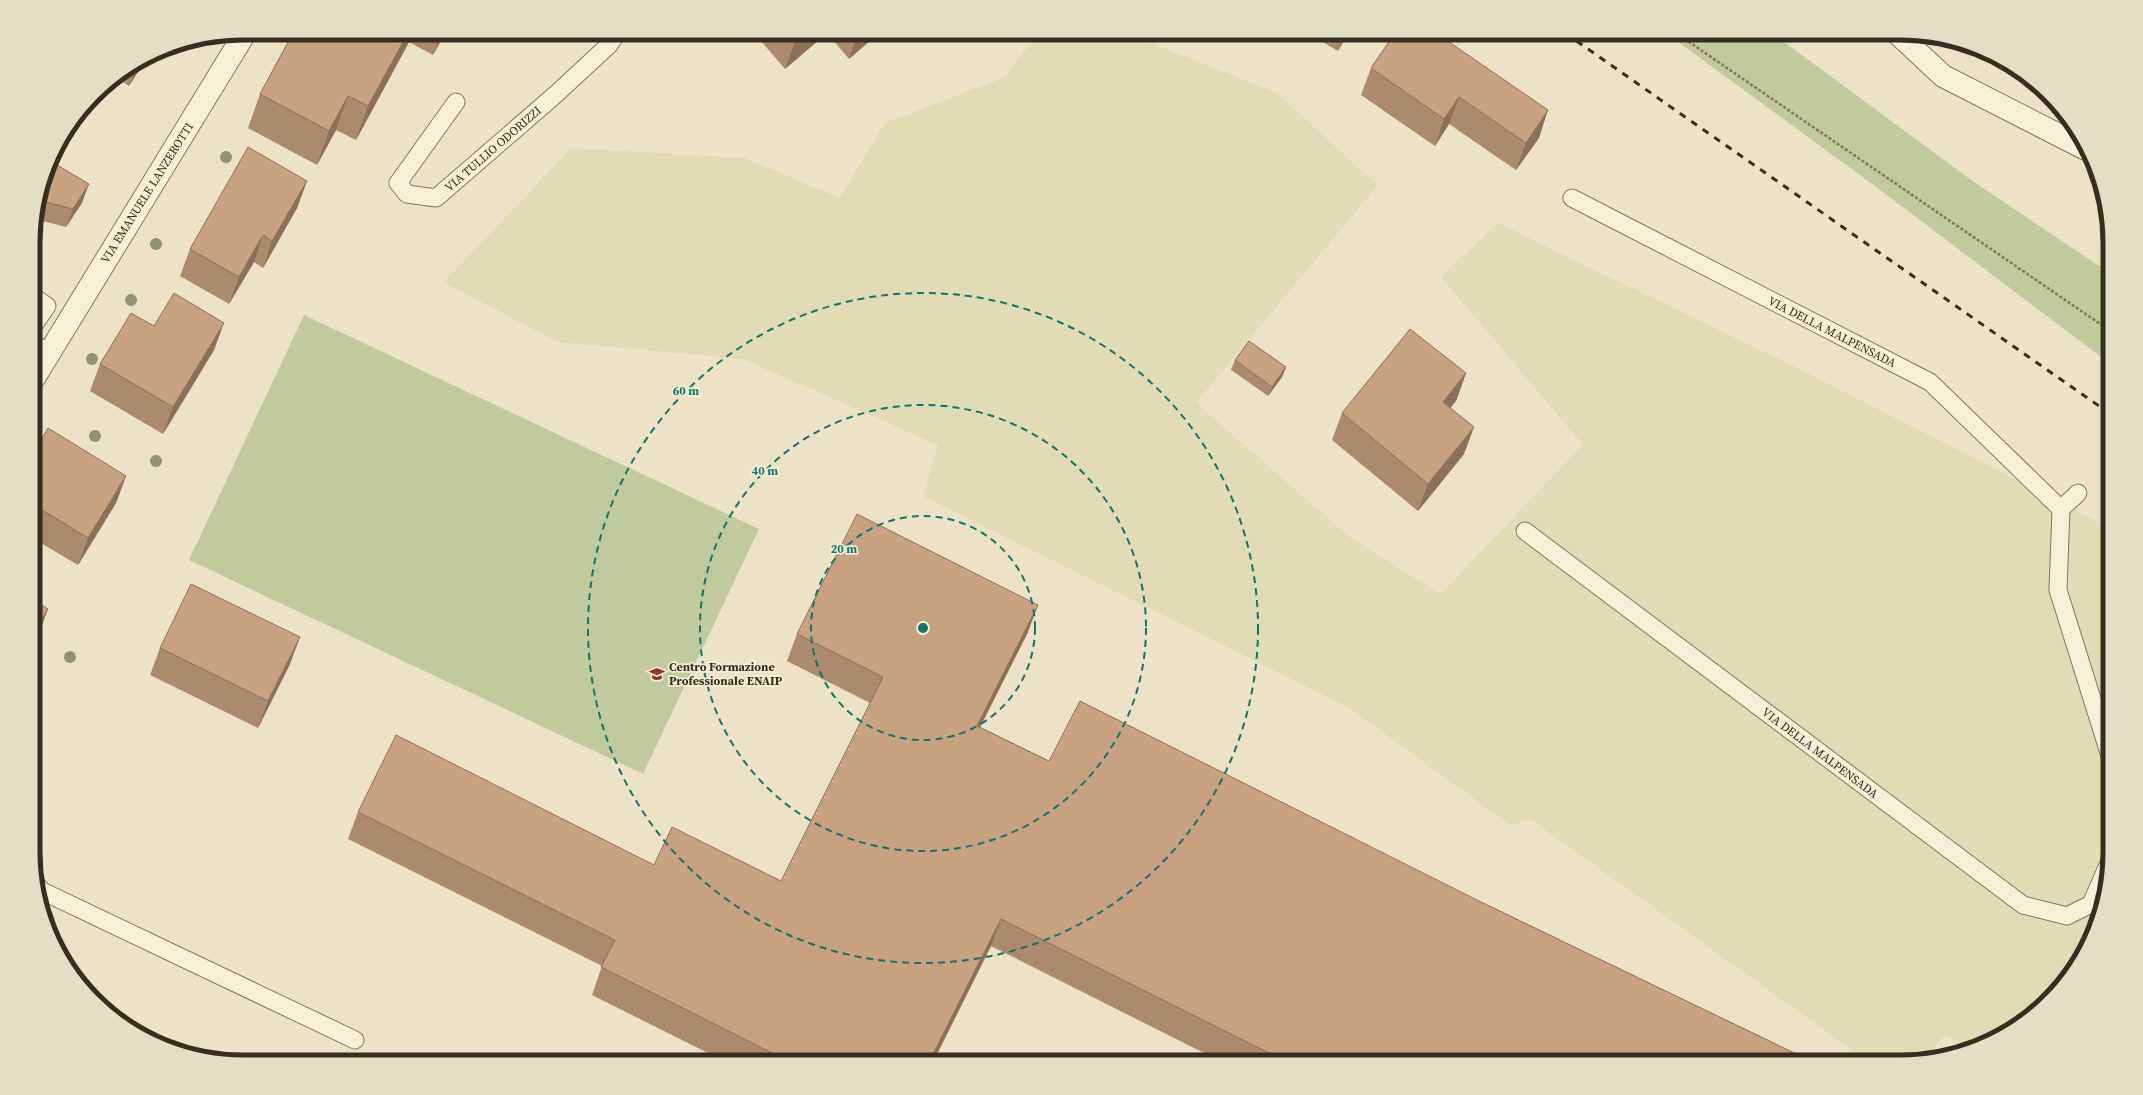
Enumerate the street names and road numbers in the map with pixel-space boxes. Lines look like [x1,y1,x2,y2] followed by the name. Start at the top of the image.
[441,103,545,195] street label: VIA TULLIO ODORIZZI
[97,120,197,266] street label: VIA EMANUELE LANZEROTTI
[1765,293,1899,371] street label: VIA DELLA MALPENSADA
[1759,704,1881,802] street label: VIA DELLA MALPENSADA

